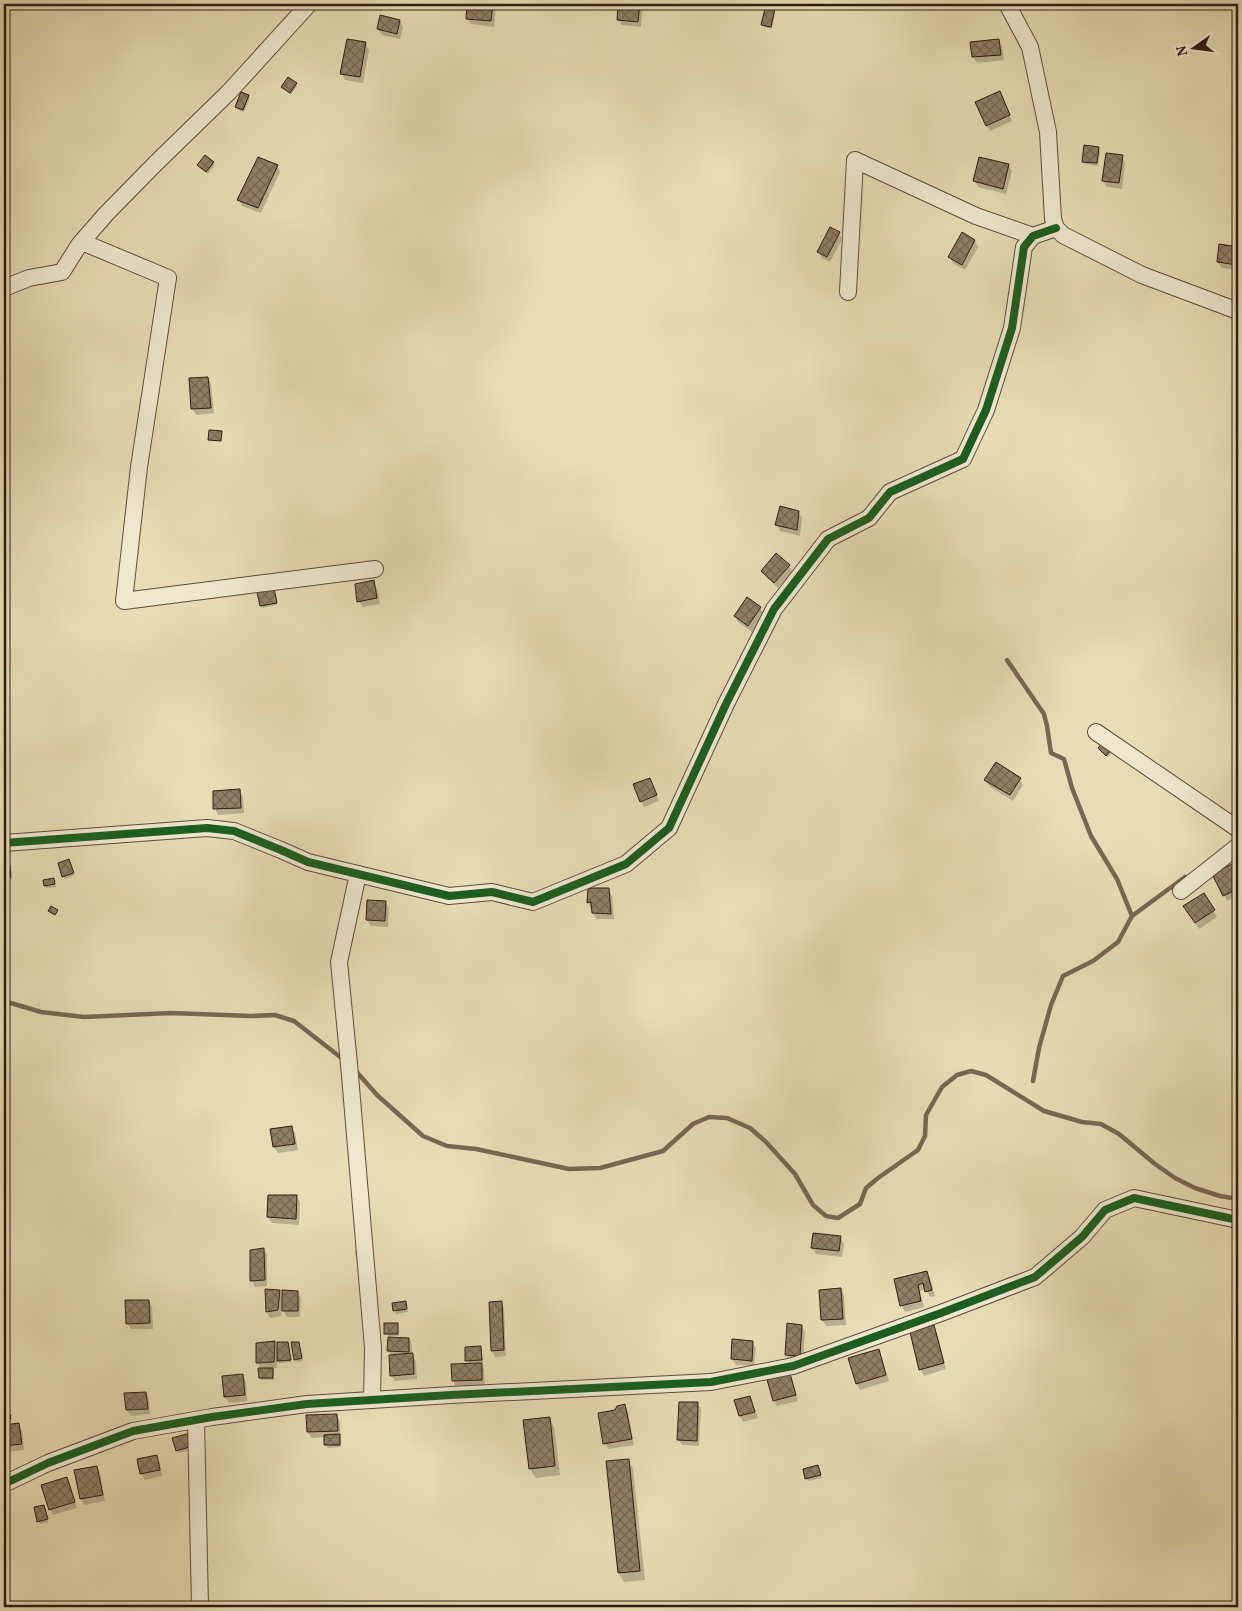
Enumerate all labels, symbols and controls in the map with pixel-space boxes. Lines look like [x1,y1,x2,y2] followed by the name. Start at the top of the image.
[1170,22,1220,72] north arrow
[1172,44,1193,58] text: N

